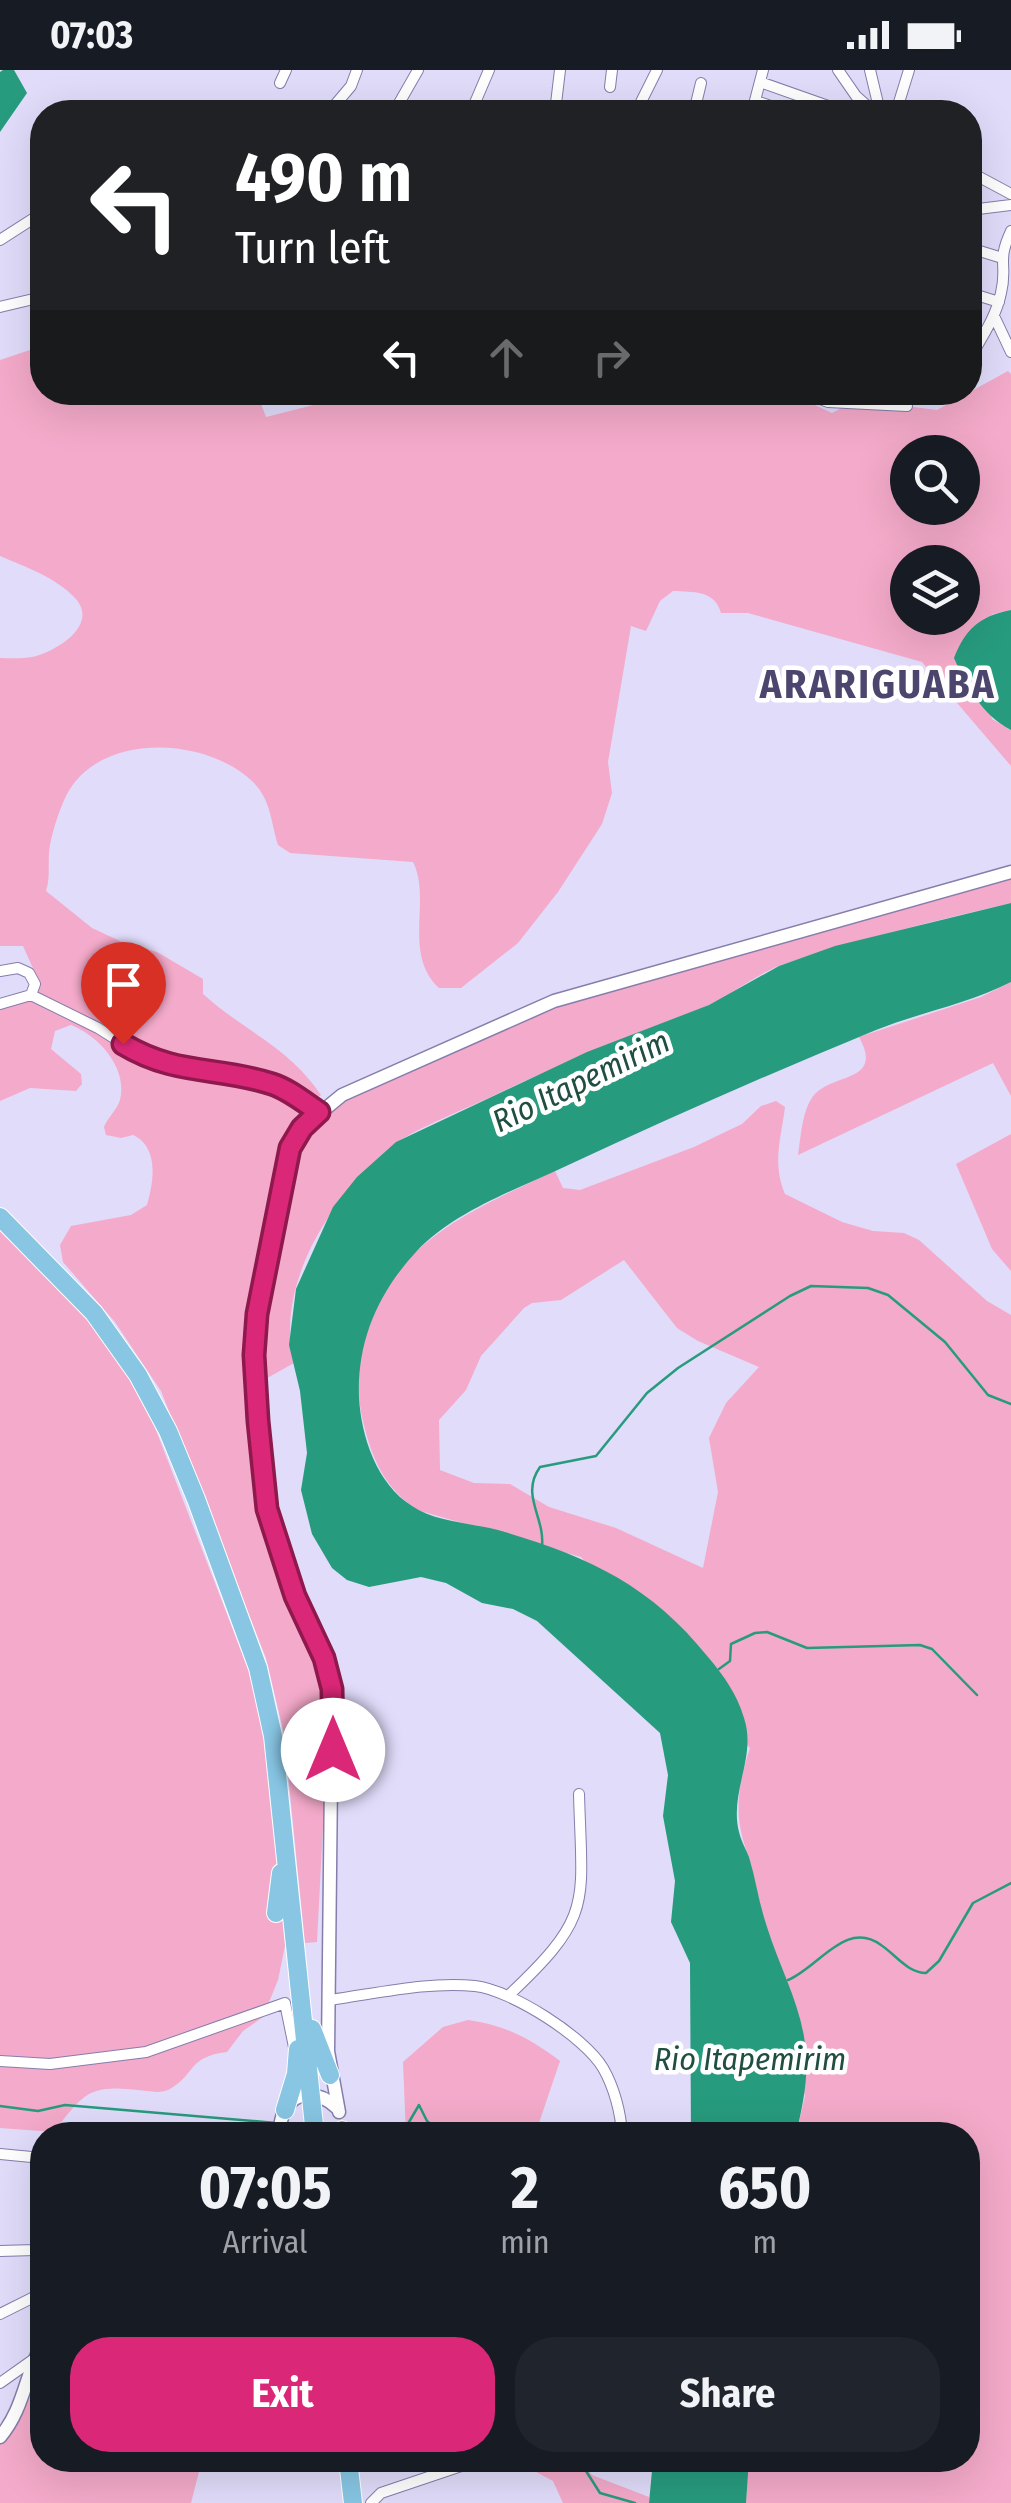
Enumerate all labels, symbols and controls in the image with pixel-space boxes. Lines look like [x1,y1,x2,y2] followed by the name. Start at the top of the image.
[50,12,133,58] text: 07:03
[235,136,412,220] text: 490 m
[70,140,200,270] icon: left
[235,221,390,275] text: Turn left
[374,330,429,385] icon: left
[479,330,534,385] icon: ahead
[584,330,639,385] icon: right
[890,435,980,635] map controls
[890,435,980,525] button: search
[890,545,980,635] button: layers
[759,661,996,709] district label: ARARIGUABA
[81,942,166,1045] pin
[96,957,151,1012] icon: arrive
[486,1022,676,1140] water label: Rio Itapemirim
[281,1698,385,1802] position arrow
[654,2040,846,2078] water label: Rio Itapemirim
[198,2152,332,2224] text: 07:05
[511,2152,539,2224] text: 2
[718,2152,812,2224] text: 650
[223,2223,308,2261] text: Arrival
[500,2223,550,2261] text: min
[753,2223,777,2261] text: m
[70,2337,495,2452] button: Exit
[515,2337,940,2452] button: Share

